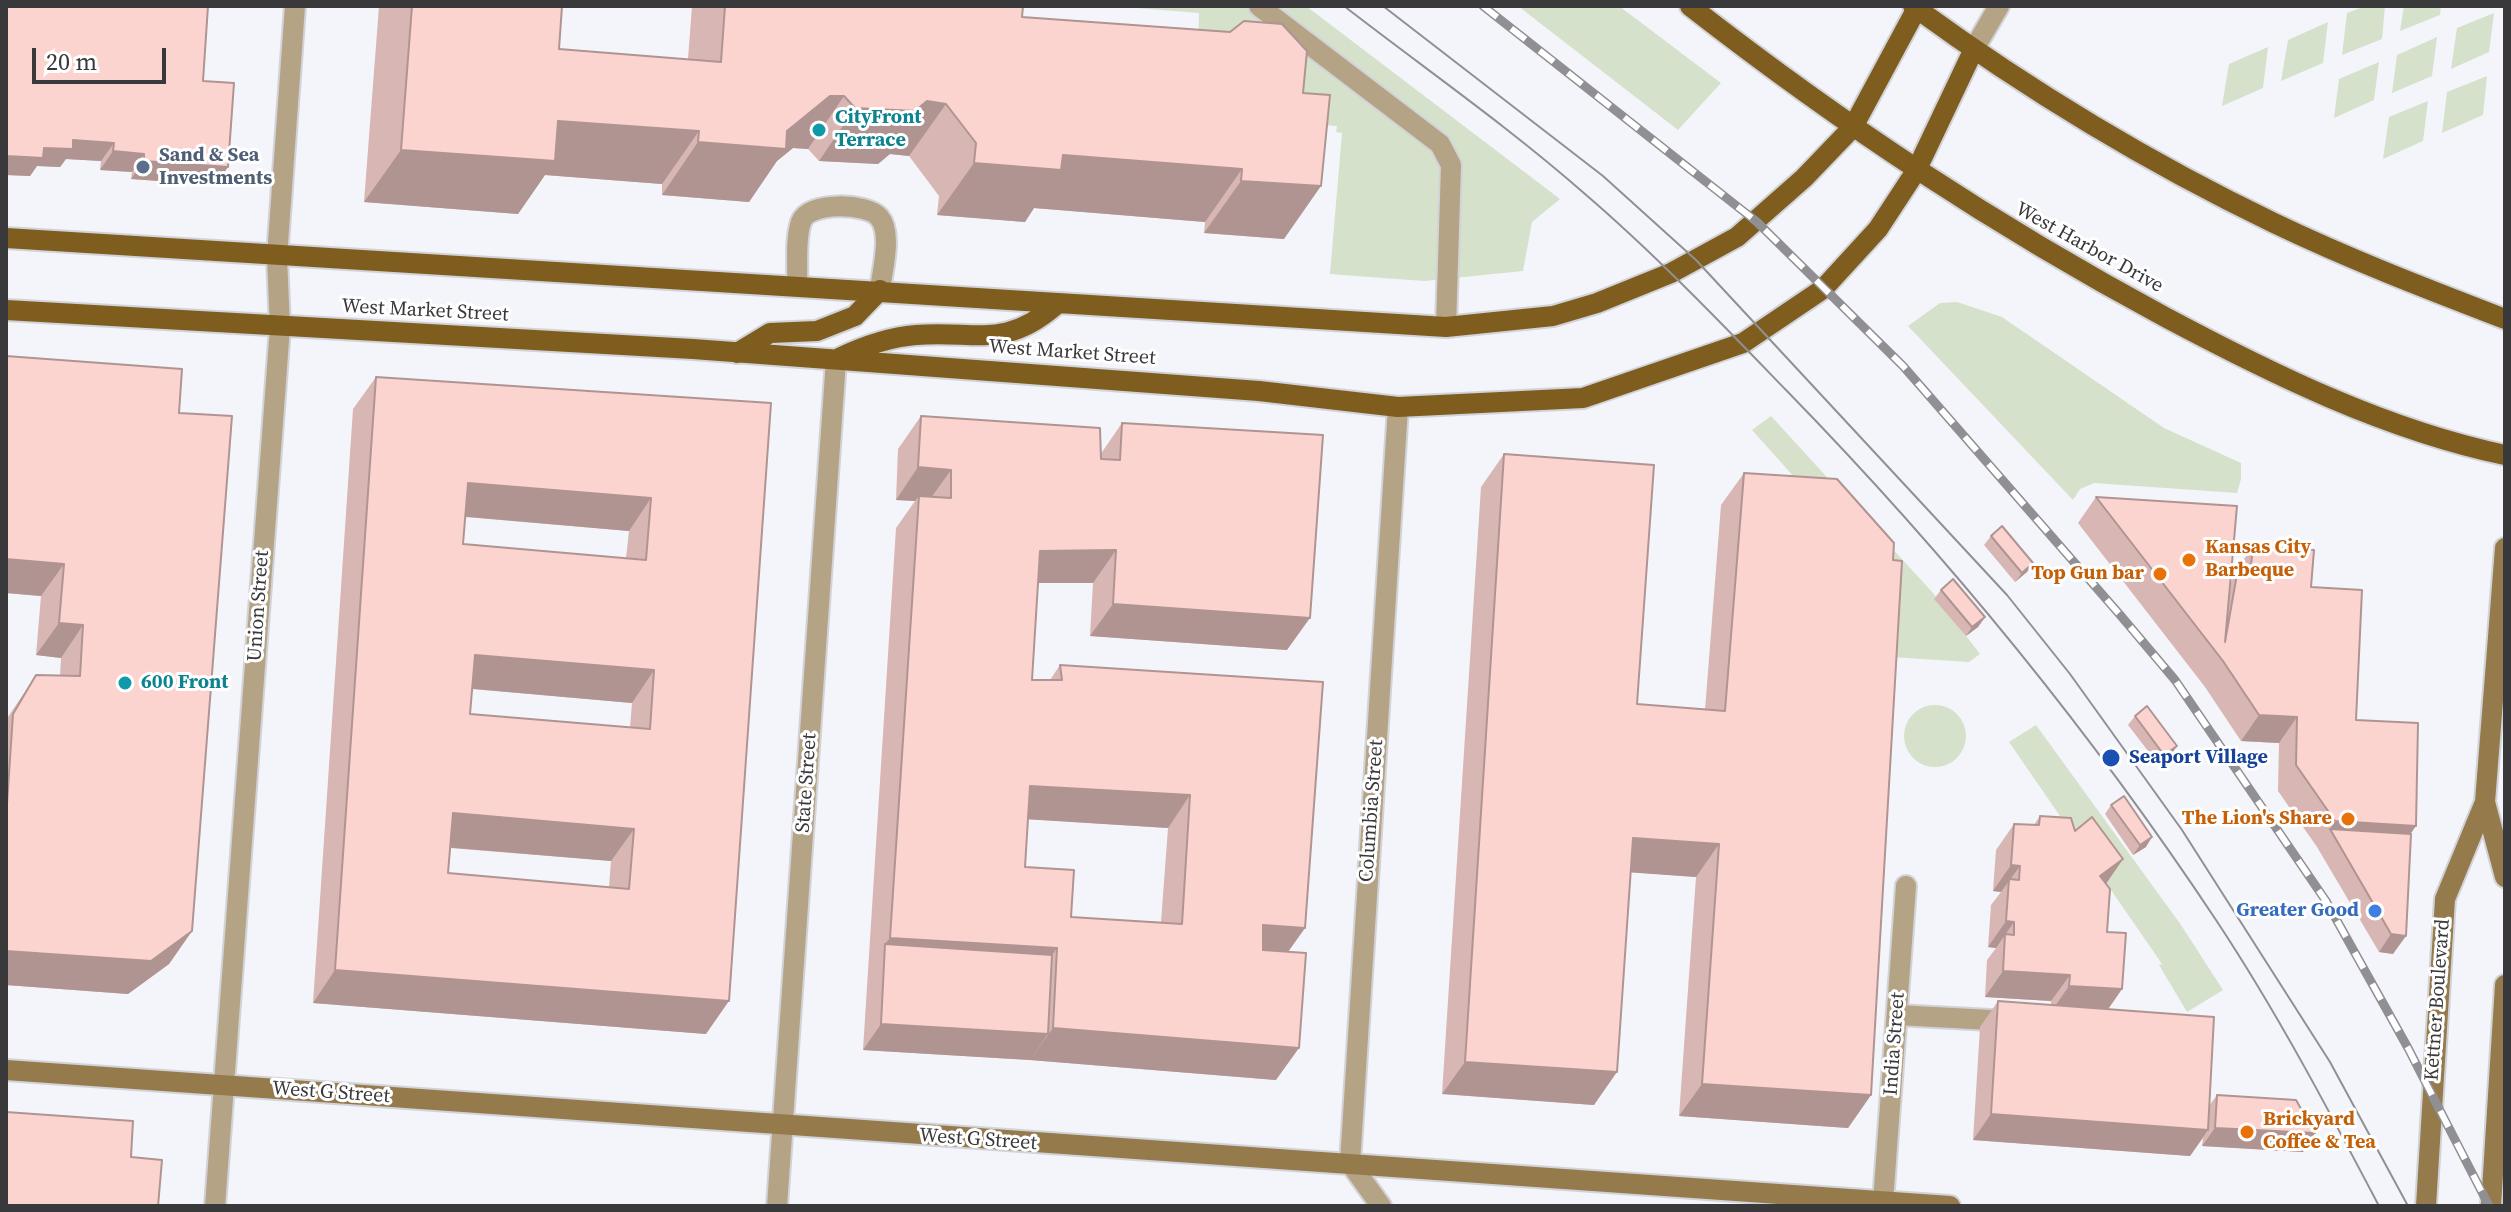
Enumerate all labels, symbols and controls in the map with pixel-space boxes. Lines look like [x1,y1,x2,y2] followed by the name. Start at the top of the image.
[36,32,170,82] scale bar
[46,45,97,78] text: 20 m
[835,106,922,153] place label: CityFront Terrace
[810,121,828,139] marker: CityFront Terrace
[159,144,272,191] place label: Sand & Sea Investments
[134,158,152,176] marker: Sand & Sea Investments
[2011,197,2167,299] street label: West Harbor Drive
[341,295,509,327] street label: West Market Street
[988,335,1156,371] street label: West Market Street
[2205,536,2311,583] place label: Kansas City Barbeque
[243,550,275,662] street label: Union Street
[2180,551,2198,569] marker: Kansas City Barbeque
[2031,562,2144,586] place label: Top Gun bar
[2151,565,2169,583] marker: Top Gun bar
[141,671,228,695] place label: 600 Front
[116,674,134,692] marker: 600 Front
[792,732,822,834] street label: State Street
[1355,739,1389,883] street label: Columbia Street
[2129,746,2268,770] place label: Seaport Village
[2100,747,2122,769] marker: Seaport Village
[2182,807,2332,831] place label: The Lion's Share
[2339,810,2357,828] marker: The Lion's Share
[2236,899,2359,923] place label: Greater Good
[2366,902,2384,920] marker: Greater Good
[2420,918,2456,1082] street label: Kettner Boulevard
[1879,992,1911,1096] street label: India Street
[271,1077,391,1109] street label: West G Street
[2263,1108,2376,1155] place label: Brickyard Coffee & Tea
[2238,1123,2256,1141] marker: Brickyard Coffee & Tea
[918,1124,1038,1156] street label: West G Street

